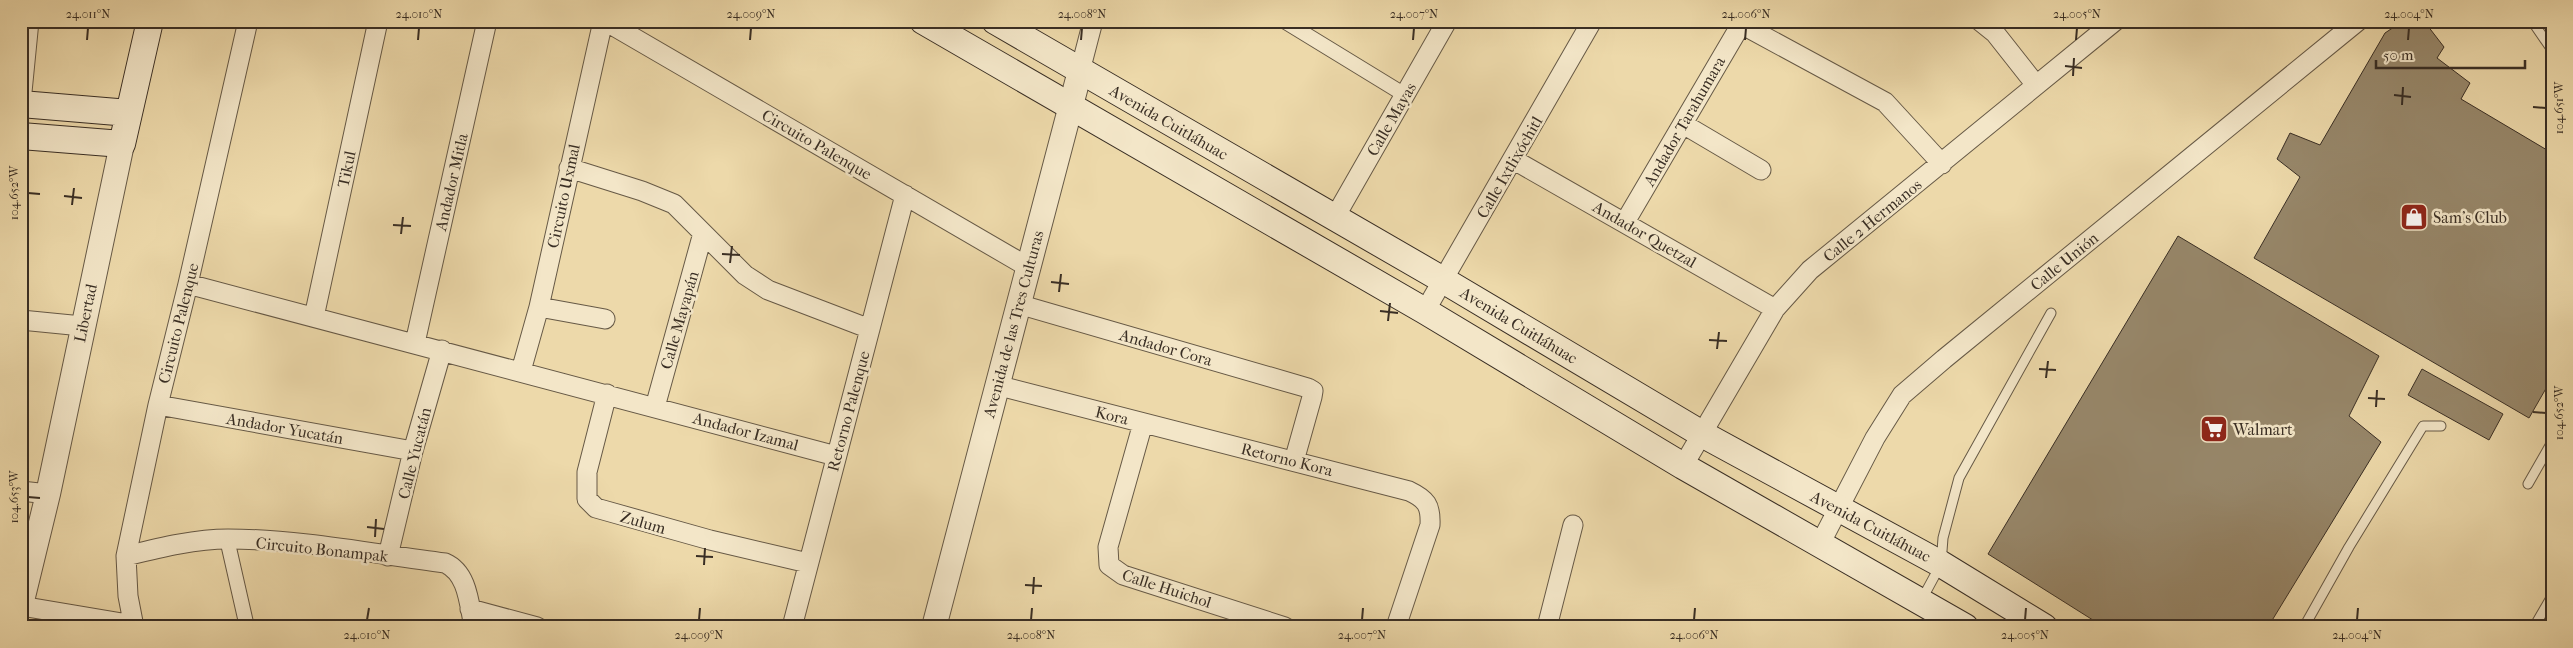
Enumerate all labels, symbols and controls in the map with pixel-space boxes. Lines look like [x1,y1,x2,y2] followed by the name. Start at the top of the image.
[66,7,110,21] text: 24.011°N
[396,7,442,21] text: 24.010°N
[727,7,775,21] text: 24.009°N
[1058,7,1106,21] text: 24.008°N
[1390,7,1438,21] text: 24.007°N
[1721,7,1771,21] text: 24.006°N
[2053,7,2101,21] text: 24.005°N
[2384,7,2434,21] text: 24.004°N
[2376,38,2524,70] scale bar
[2383,46,2414,64] text: 50 m
[1639,53,1730,190] street label: Andador Tarahumara
[1363,79,1420,159] street label: Calle Mayas
[1105,80,1231,164] street label: Avenida Cuitláhuac
[2552,81,2566,134] text: 104.651°W
[758,105,875,184] street label: Circuito Palenque
[1473,112,1547,222] street label: Calle Ixtlixóchitl
[431,131,472,234] street label: Andador Mitla
[543,142,584,250] street label: Circuito Uxmal
[333,149,360,189] street label: Tikul
[7,165,21,220] text: 104.652°W
[1819,175,1925,266] street label: Calle 2 Hermanos
[1589,197,1700,272] street label: Andador Quetzal
[2399,202,2429,232] shop icon: Sam's Club
[2433,208,2507,227] place label: Sam's Club
[979,228,1048,421] street label: Avenida de las Tres Culturas
[2027,228,2103,295] street label: Calle Unión
[154,261,203,385] street label: Circuito Palenque
[656,268,703,371] street label: Calle Mayapán
[70,282,101,344] street label: Libertad
[1456,282,1581,368] street label: Avenida Cuitláhuac
[1116,325,1215,370] street label: Andador Cora
[823,349,874,474] street label: Retorno Palenque
[2552,385,2566,440] text: 104.652°W
[1093,402,1131,429] street label: Kora
[394,405,435,501] street label: Calle Yucatán
[690,408,801,455] street label: Andador Izamal
[224,409,346,448] street label: Andador Yucatán
[2199,414,2229,444] supermarket icon: Walmart
[2232,420,2293,439] place label: Walmart
[1239,439,1335,480] street label: Retorno Kora
[7,469,21,524] text: 104.653°W
[1807,486,1934,566] street label: Avenida Cuitláhuac
[618,507,668,538] street label: Zulum
[255,533,390,566] street label: Circuito Bonampak
[1120,565,1214,612] street label: Calle Huichol
[344,628,390,642] text: 24.010°N
[675,628,723,642] text: 24.009°N
[1007,628,1055,642] text: 24.008°N
[1338,628,1386,642] text: 24.007°N
[1669,628,1719,642] text: 24.006°N
[2001,628,2049,642] text: 24.005°N
[2332,628,2382,642] text: 24.004°N

